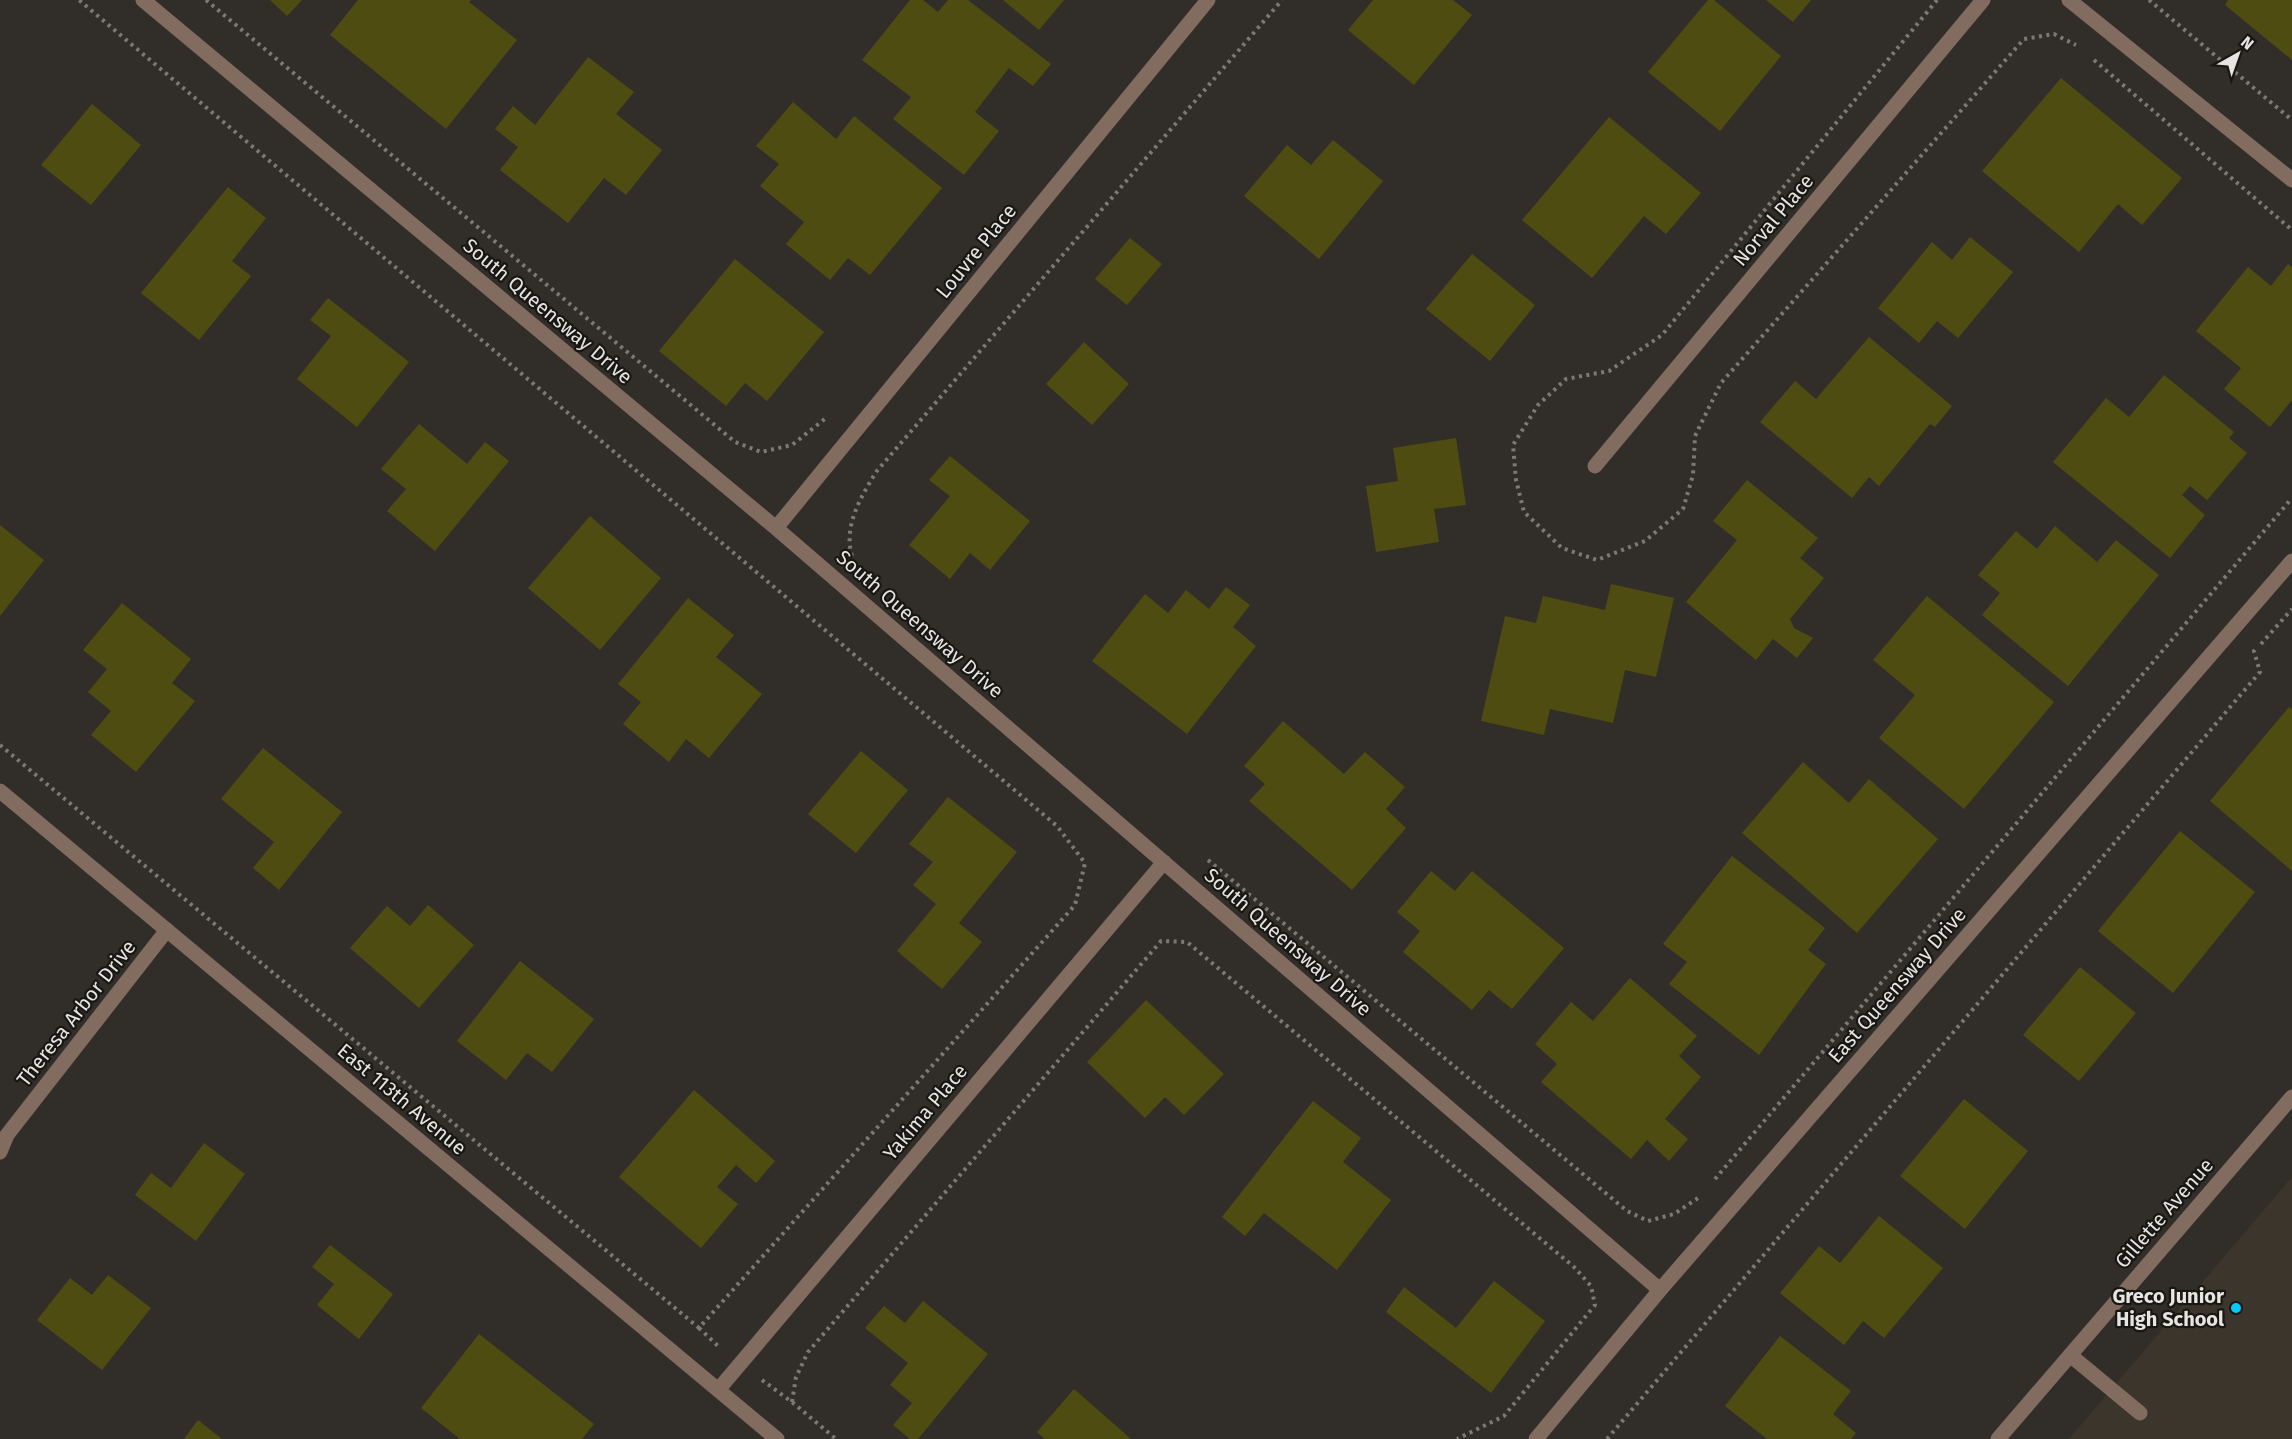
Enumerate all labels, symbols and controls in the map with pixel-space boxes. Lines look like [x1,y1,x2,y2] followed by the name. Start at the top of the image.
[2208,24,2268,84] north arrow
[2237,32,2257,54] text: N
[1728,169,1818,271] street label: Norval Place
[931,199,1021,303] street label: Louvre Place
[459,233,637,389] street label: South Queensway Drive
[832,545,1008,703] street label: South Queensway Drive
[1200,863,1376,1021] street label: South Queensway Drive
[1823,902,1971,1068] street label: East Queensway Drive
[11,935,141,1091] street label: Theresa Arbor Drive
[333,1038,471,1160] street label: East 113th Avenue
[878,1059,972,1165] street label: Yakima Place
[2110,1153,2218,1273] street label: Gillette Avenue
[2112,1284,2225,1331] place label: Greco Junior High School
[2229,1301,2243,1315] marker: Greco Junior High School

